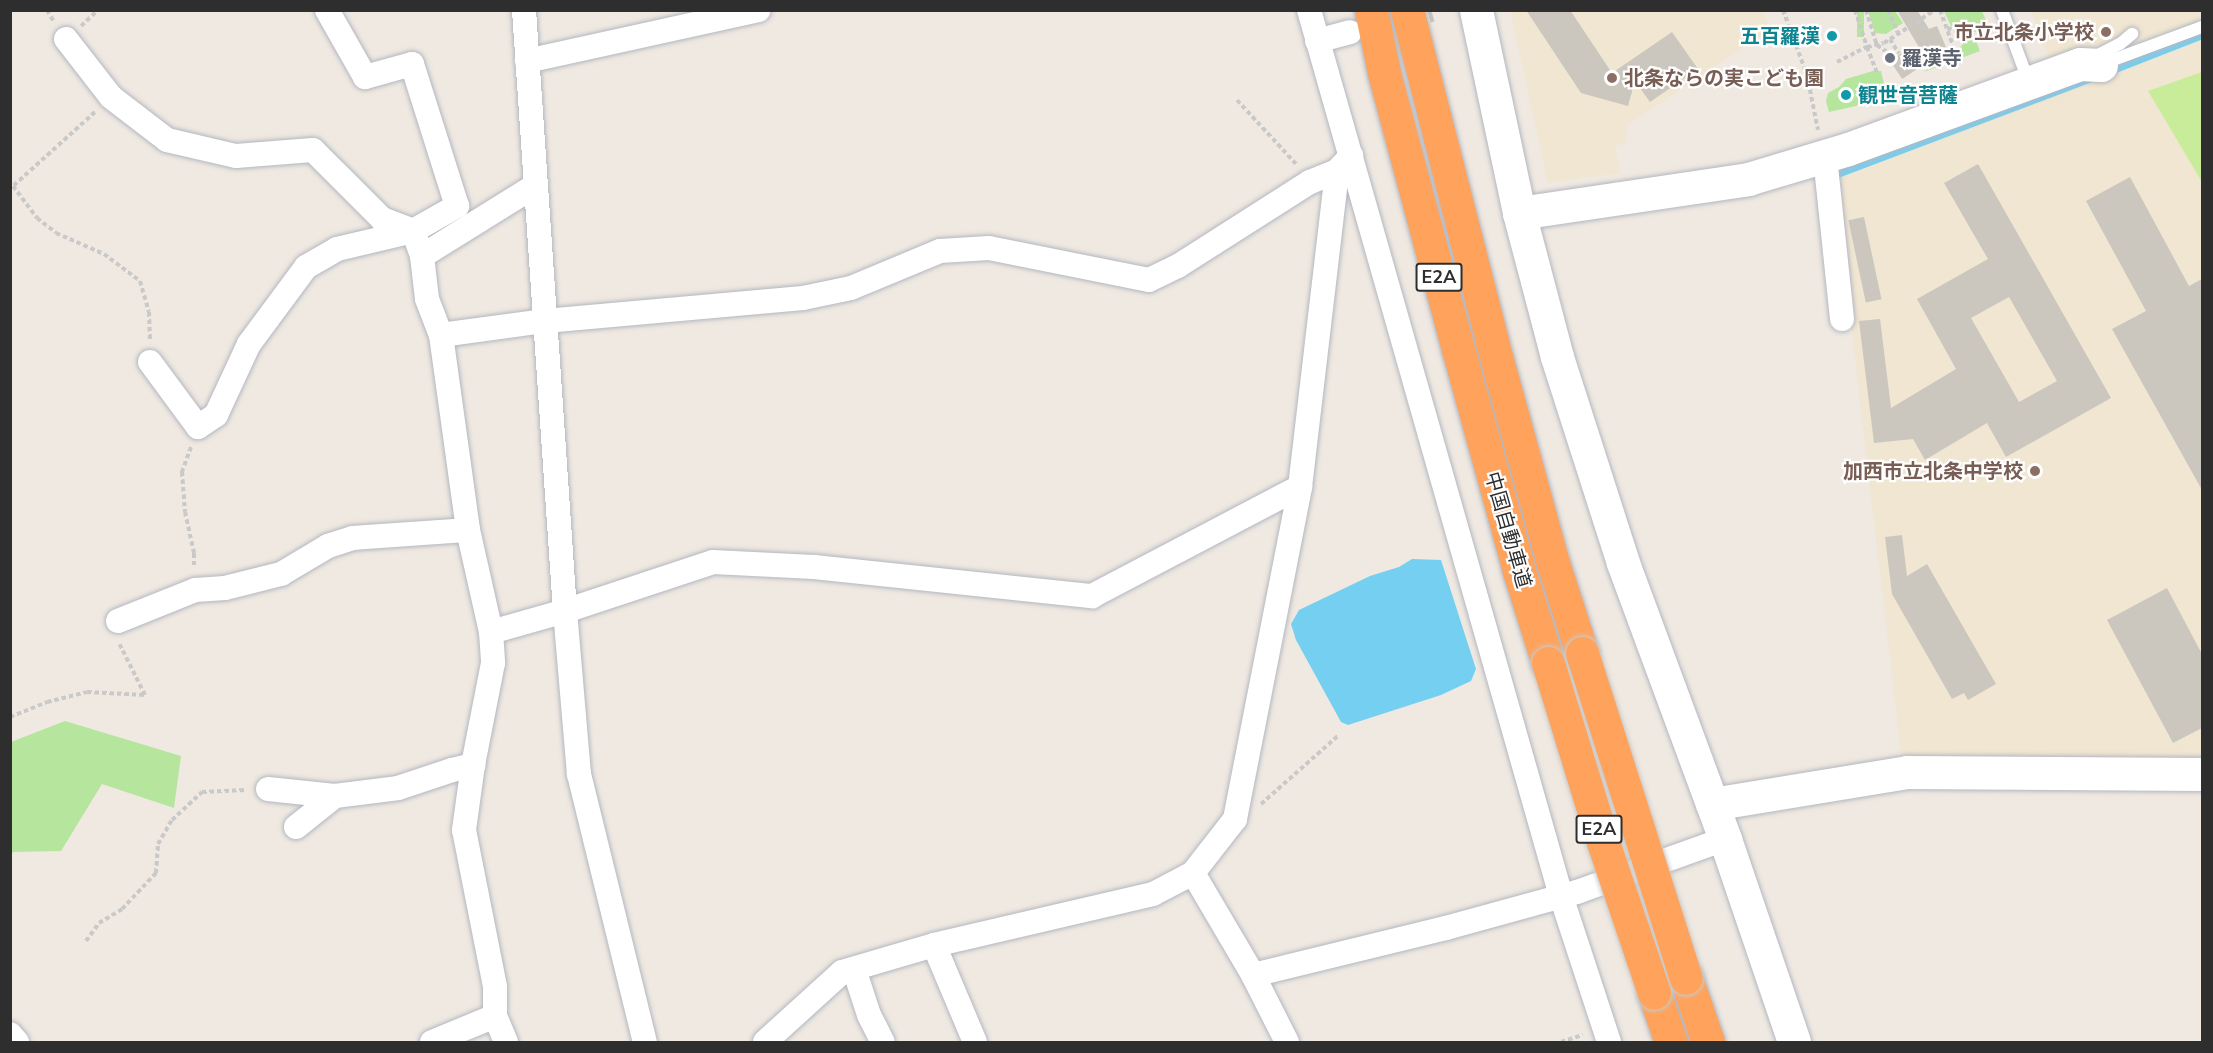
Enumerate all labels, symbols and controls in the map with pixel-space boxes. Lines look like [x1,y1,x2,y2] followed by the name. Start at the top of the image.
[1954,20,2094,44] place label: 市立北条小学校
[1740,24,1820,48] place label: 五百羅漢
[2099,25,2113,39] marker: 市立北条小学校
[1825,29,1839,43] marker: 五百羅漢
[1902,46,1962,70] place label: 羅漢寺
[1883,51,1897,65] marker: 羅漢寺
[1624,66,1824,90] place label: 北条ならの実こども園
[1605,71,1619,85] marker: 北条ならの実こども園
[1858,83,1958,107] place label: 観世音菩薩
[1839,88,1853,102] marker: 観世音菩薩
[1415,262,1463,292] road number: E2A
[1843,459,2023,483] place label: 加西市立北条中学校
[2028,464,2042,478] marker: 加西市立北条中学校
[1480,469,1536,591] street label: 中国自動車道
[1575,814,1623,844] road number: E2A

